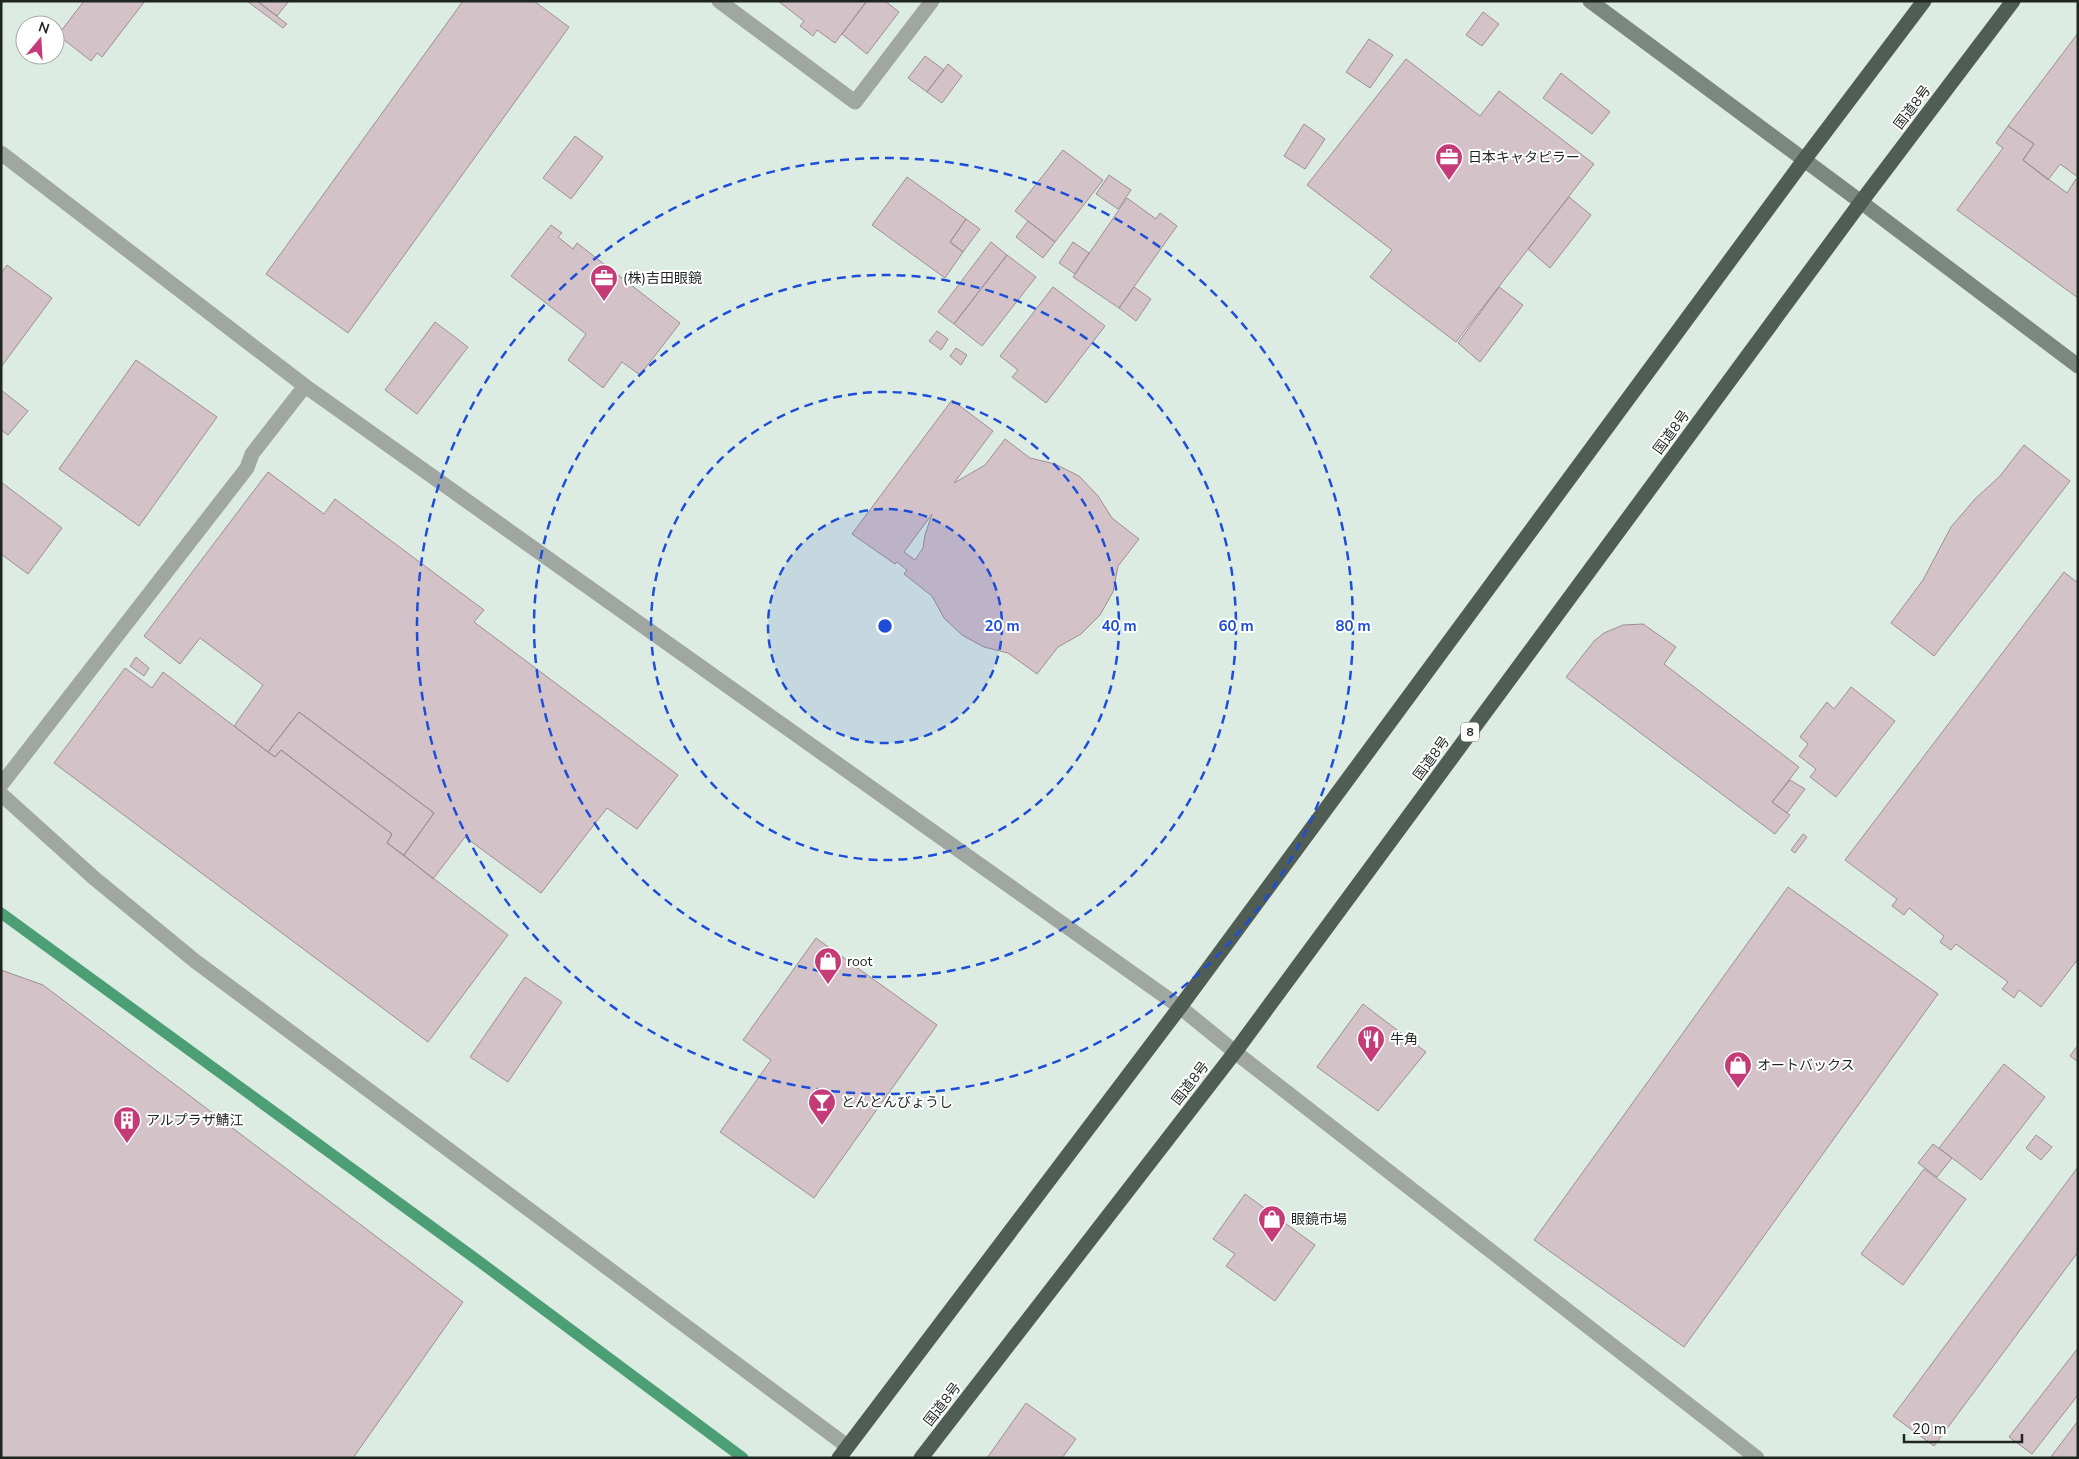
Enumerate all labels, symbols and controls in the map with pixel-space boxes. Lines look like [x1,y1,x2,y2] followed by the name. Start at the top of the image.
[15,15,65,65] north arrow
[36,17,52,39] text: N
[1890,81,1935,133] street label: 国道8号
[1434,142,1464,181] office icon: 日本キャタピラー
[1468,148,1580,167] place label: 日本キャタピラー
[589,263,619,302] office icon: (株)吉田眼鏡
[623,269,702,288] place label: (株)吉田眼鏡
[1649,406,1694,458] street label: 国道8号
[984,616,1020,636] text: 20 m
[1101,616,1137,636] text: 40 m
[1218,616,1254,636] text: 60 m
[1335,616,1371,636] text: 80 m
[876,617,894,635] centre of rings
[1461,722,1479,742] road number: 8
[1409,732,1454,784] street label: 国道8号
[813,946,843,985] shop icon: root
[847,952,872,971] place label: root
[1356,1024,1386,1063] restaurant icon: 牛角
[1390,1030,1418,1049] place label: 牛角
[1723,1050,1753,1089] shop icon: オートバックス
[1757,1056,1855,1075] place label: オートバックス
[1167,1058,1213,1109] street label: 国道8号
[807,1087,837,1126] bar icon: とんとんびょうし
[841,1093,953,1112] place label: とんとんびょうし
[112,1105,142,1144] building icon: アルプラザ鯖江
[146,1111,244,1130] place label: アルプラザ鯖江
[1257,1204,1287,1243] shop icon: 眼鏡市場
[1291,1210,1347,1229] place label: 眼鏡市場
[919,1379,965,1430] street label: 国道8号
[1904,1412,2022,1444] scale bar
[1912,1419,1947,1439] text: 20 m

